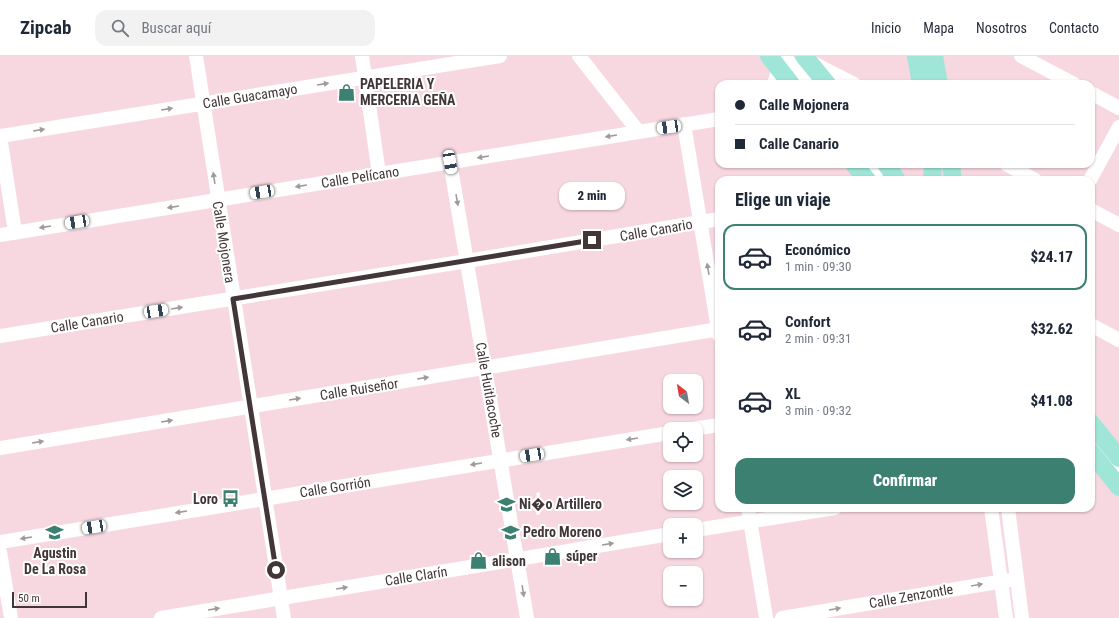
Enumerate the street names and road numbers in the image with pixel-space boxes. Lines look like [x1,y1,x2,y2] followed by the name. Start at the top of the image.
[202,81,298,111] street label: Calle Guacamayo
[320,163,400,191] street label: Calle Pelícano
[210,200,238,284] street label: Calle Mojonera
[618,216,694,244] street label: Calle Canario
[49,308,125,336] street label: Calle Canario
[473,341,505,440] street label: Calle Huitlacoche
[319,375,399,403] street label: Calle Ruiseñor
[298,473,372,501] street label: Calle Gorrión
[384,563,448,589] street label: Calle Clarín
[868,581,955,611] street label: Calle Zenzontle

